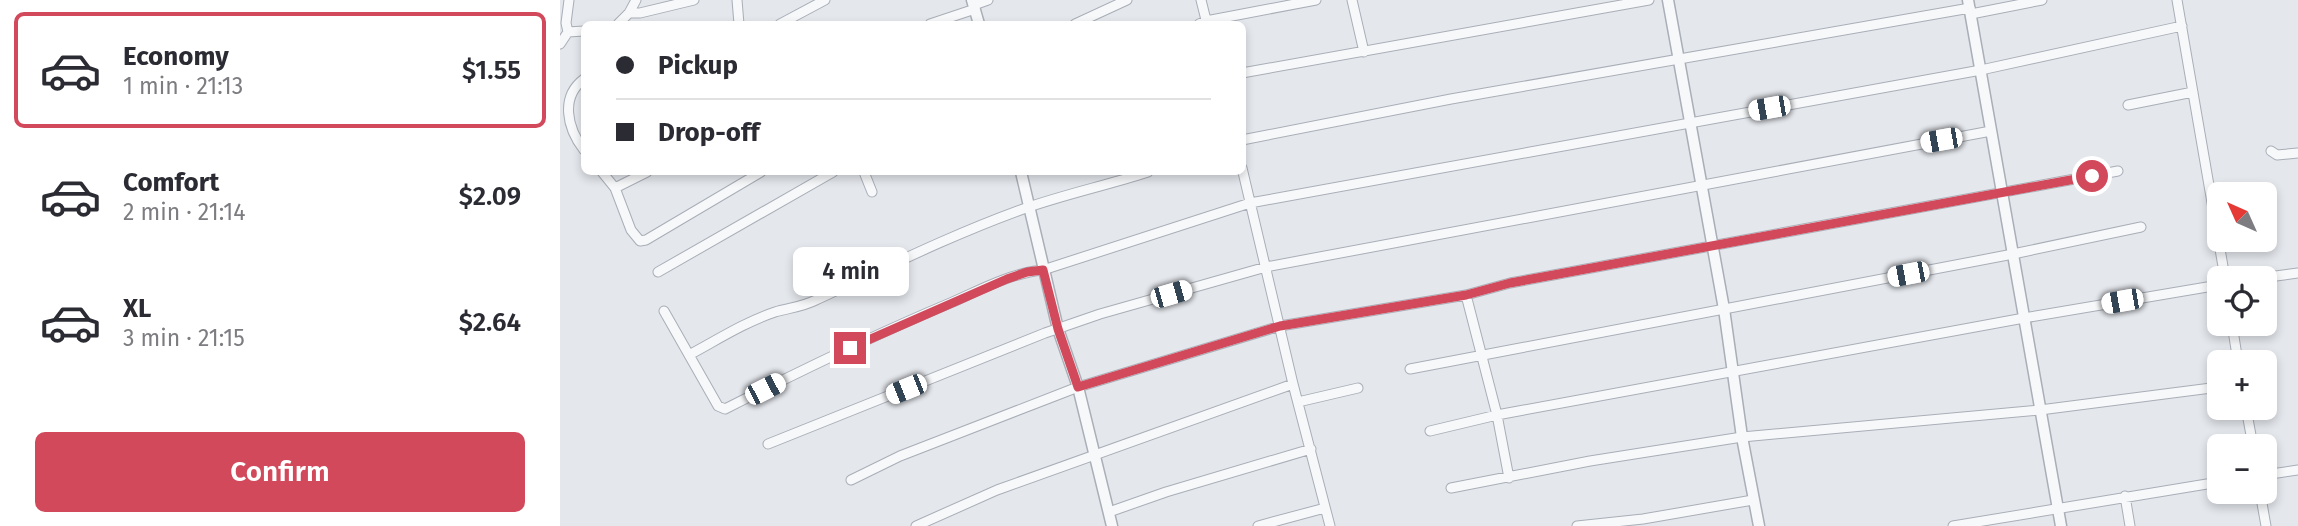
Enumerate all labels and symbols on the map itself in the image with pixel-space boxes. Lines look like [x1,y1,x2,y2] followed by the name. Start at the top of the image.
[1747,94,1792,122] car
[1919,126,1964,154] car
[2076,160,2108,192] route start
[2207,182,2277,252] north arrow
[792,246,908,296] callout: 4 min
[1886,260,1931,288] car
[1148,278,1195,310] car
[2100,287,2145,315] car
[834,332,866,364] route end
[742,370,789,408] car
[883,371,930,407] car

